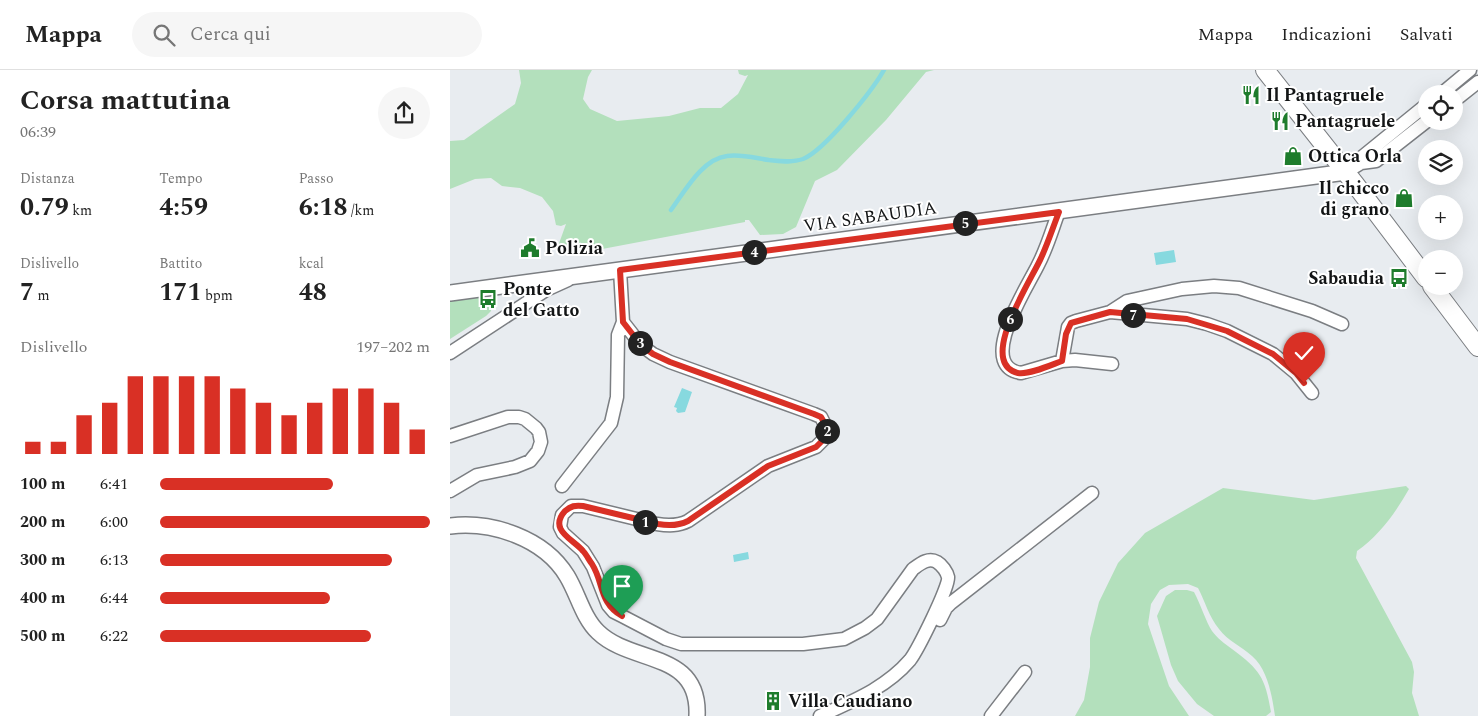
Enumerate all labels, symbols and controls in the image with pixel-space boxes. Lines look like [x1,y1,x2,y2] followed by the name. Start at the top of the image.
[132,12,482,57] search box
[25,17,102,53] text: Mappa
[190,20,271,49] text: Cerca qui
[150,21,178,49] icon: search
[1198,21,1253,48] text: Mappa
[1281,21,1372,48] text: Indicazioni
[1400,21,1453,48] text: Salvati
[20,79,230,122] text: Corsa mattutina
[1266,82,1384,109] place label: Il Pantagruele
[1240,84,1262,106] restaurant icon: Il Pantagruele
[1418,85,1463,295] map controls
[1418,85,1463,130] button: locate
[378,87,430,139] button: share
[1295,108,1395,135] place label: Pantagruele
[1269,110,1291,132] restaurant icon: Pantagruele
[20,120,56,144] text: 06:39
[1418,140,1463,185] button: layers
[1308,143,1402,170] place label: Ottica Orla
[1282,145,1304,167] shop icon: Ottica Orla
[20,168,75,189] text: Distanza
[159,168,202,189] text: Tempo
[299,168,334,189] text: Passo
[1318,175,1389,223] place label: Il chicco di grano
[1393,187,1415,209] shop icon: Il chicco di grano
[20,189,69,227] text: 0.79
[159,189,208,227] text: 4:59
[299,189,347,227] text: 6:18
[802,194,938,240] street label: VIA SABAUDIA
[1418,195,1463,240] button: +
[69,200,92,221] text: km
[347,200,374,221] text: /km
[952,210,978,236] pin: 5
[962,213,969,234] text: 5
[545,235,604,262] place label: Polizia
[519,237,541,259] public building icon: Polizia
[742,240,766,264] pin: 4
[751,242,758,263] text: 4
[1418,250,1463,295] button: −
[20,253,79,274] text: Dislivello
[159,253,202,274] text: Battito
[299,253,324,274] text: kcal
[1308,265,1385,292] place label: Sabaudia
[1388,267,1410,289] bus stop icon: Sabaudia
[20,274,34,312] text: 7
[159,274,201,312] text: 171
[299,274,327,312] text: 48
[503,276,580,324] place label: Ponte del Gatto
[34,285,50,306] text: m
[201,285,233,306] text: bpm
[477,288,499,310] bus stop icon: Ponte del Gatto
[1120,302,1146,328] pin: 7
[1130,305,1137,326] text: 7
[998,306,1022,332] pin: 6
[1007,309,1014,330] text: 6
[628,330,652,356] pin: 3
[1283,332,1325,383] pin
[637,333,644,354] text: 3
[20,335,88,359] text: Dislivello
[356,335,430,359] text: 197–202 m
[1290,339,1318,367] icon: check
[814,418,840,444] pin: 2
[824,421,831,442] text: 2
[20,472,65,496] text: 100 m
[100,472,128,496] text: 6:41
[20,510,65,534] text: 200 m
[100,510,128,534] text: 6:00
[632,510,658,534] pin: 1
[642,512,649,533] text: 1
[20,548,65,572] text: 300 m
[100,548,128,572] text: 6:13
[601,565,643,616] pin
[608,572,636,600] icon: arrive
[20,586,65,610] text: 400 m
[100,586,128,610] text: 6:44
[20,624,65,648] text: 500 m
[100,624,128,648] text: 6:22
[788,688,912,715] place label: Villa Caudiano
[762,690,784,712] building icon: Villa Caudiano

